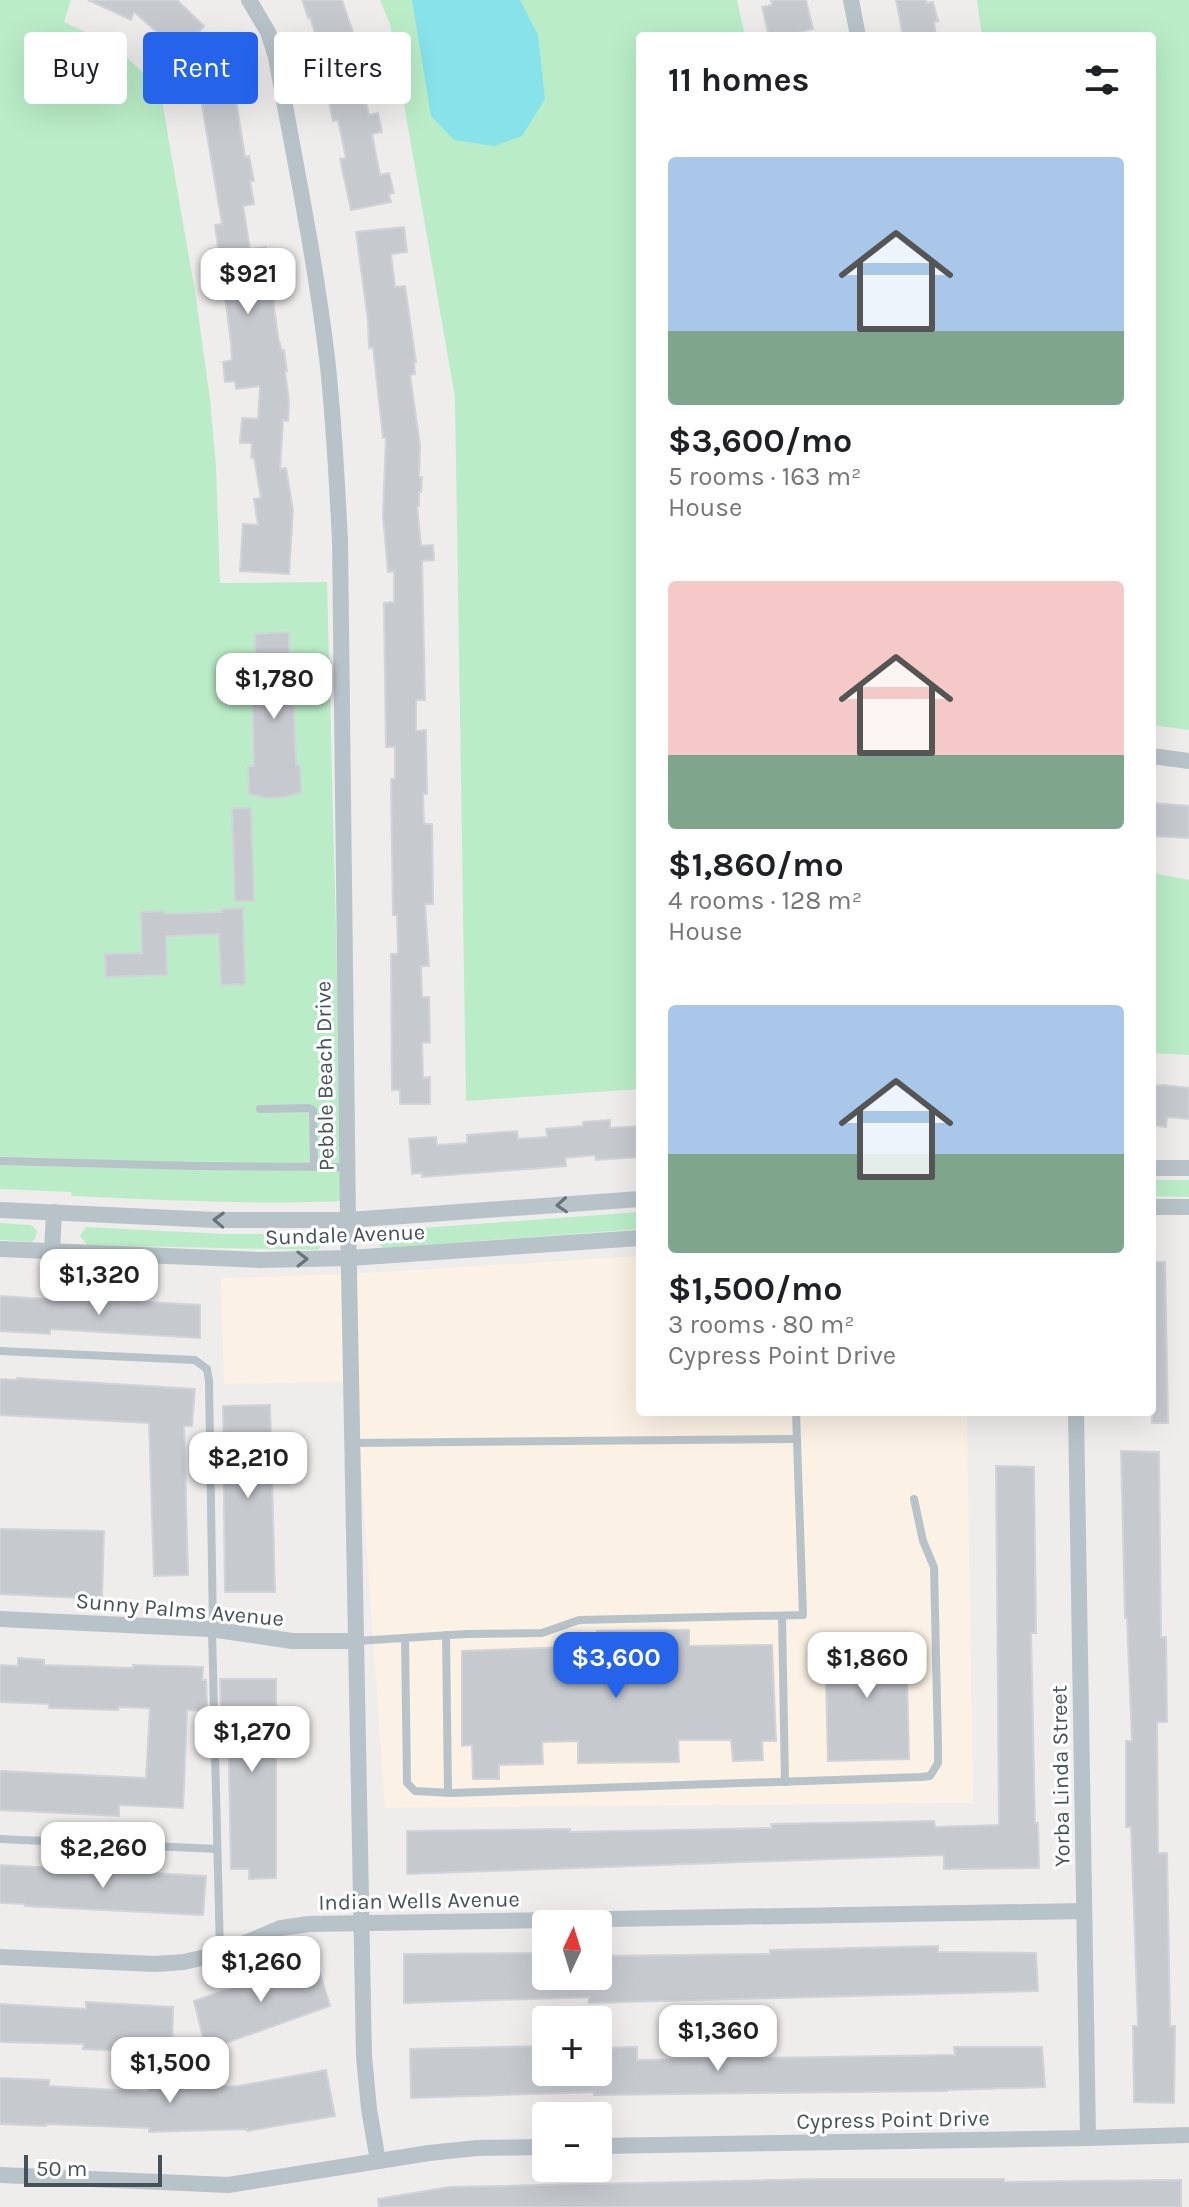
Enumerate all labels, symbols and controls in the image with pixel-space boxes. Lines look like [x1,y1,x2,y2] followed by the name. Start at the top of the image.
[24,32,127,104] chip: Buy
[143,32,258,104] chip: Rent
[274,32,411,104] chip: Filters
[1080,58,1124,102] icon: filters
[668,60,810,100] text: 11 homes
[824,209,968,353] icon: home
[201,248,295,316] pin: $921
[219,258,277,289] text: $921
[668,421,852,461] text: $3,600/mo
[668,461,861,492] text: 5 rooms · 163 m²
[668,492,742,523] text: House
[824,633,968,777] icon: home
[209,653,339,721] pin: $1,780
[234,663,314,694] text: $1,780
[668,845,844,885] text: $1,860/mo
[668,885,862,916] text: 4 rooms · 128 m²
[668,916,742,947] text: House
[310,980,340,1171] street label: Pebble Beach Drive
[824,1057,968,1201] icon: home
[555,1196,568,1213] one-way arrow
[212,1211,225,1228] one-way arrow
[265,1219,426,1251] street label: Sundale Avenue
[34,1249,164,1317] pin: $1,320
[296,1251,309,1268] one-way arrow
[58,1259,140,1290] text: $1,320
[668,1269,843,1309] text: $1,500/mo
[668,1309,855,1340] text: 3 rooms · 80 m²
[668,1340,896,1371] text: Cypress Point Drive
[183,1432,313,1500] pin: $2,210
[207,1442,289,1473] text: $2,210
[75,1588,285,1632] street label: Sunny Palms Avenue
[551,1632,681,1700] pin: $3,600
[802,1632,932,1700] pin: $1,860
[571,1642,661,1673] text: $3,600
[826,1642,908,1673] text: $1,860
[1046,1685,1076,1867] street label: Yorba Linda Street
[187,1706,317,1774] pin: $1,270
[213,1716,291,1747] text: $1,270
[38,1822,168,1890] pin: $2,260
[59,1832,147,1863] text: $2,260
[318,1886,520,1916] street label: Indian Wells Avenue
[532,1910,612,1990] north arrow
[532,1910,612,2182] map controls
[196,1936,326,2004] pin: $1,260
[220,1946,302,1977] text: $1,260
[653,2005,783,2073] pin: $1,360
[532,2006,612,2086] button: +
[677,2015,759,2046] text: $1,360
[105,2037,235,2105] pin: $1,500
[129,2047,211,2078] text: $1,500
[532,2102,612,2182] button: −
[796,2105,990,2135] street label: Cypress Point Drive
[24,2151,162,2187] scale bar
[36,2156,87,2182] text: 50 m

